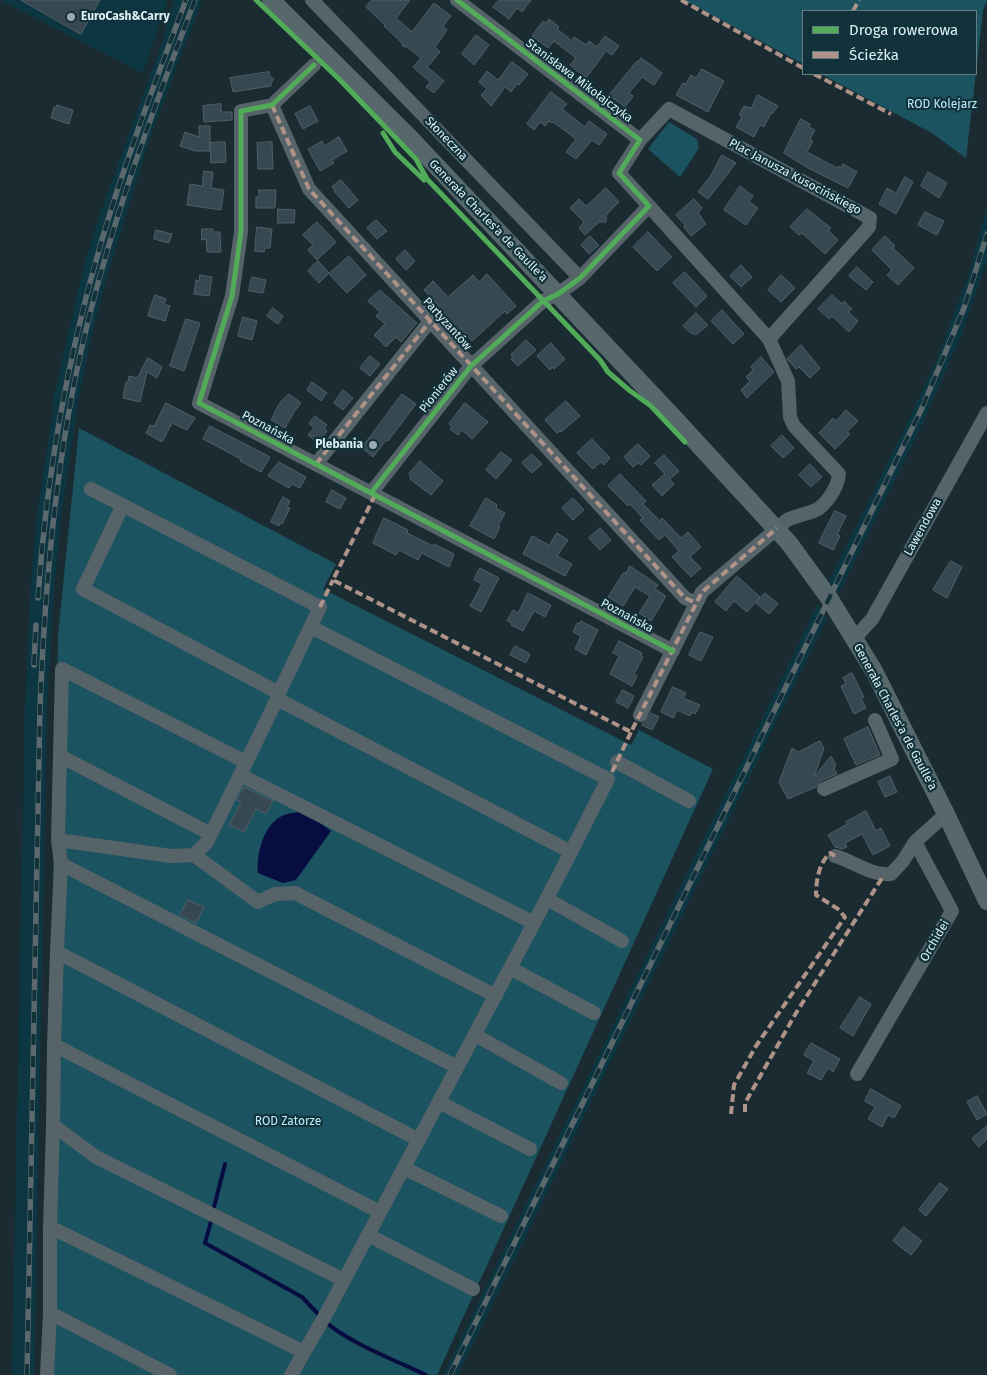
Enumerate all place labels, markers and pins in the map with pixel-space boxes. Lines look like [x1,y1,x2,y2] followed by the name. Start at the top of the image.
[81,10,170,24] place label: EuroCash&Carry
[65,11,77,23] marker: EuroCash&Carry
[315,438,363,452] place label: Plebania
[367,439,379,451] marker: Plebania

